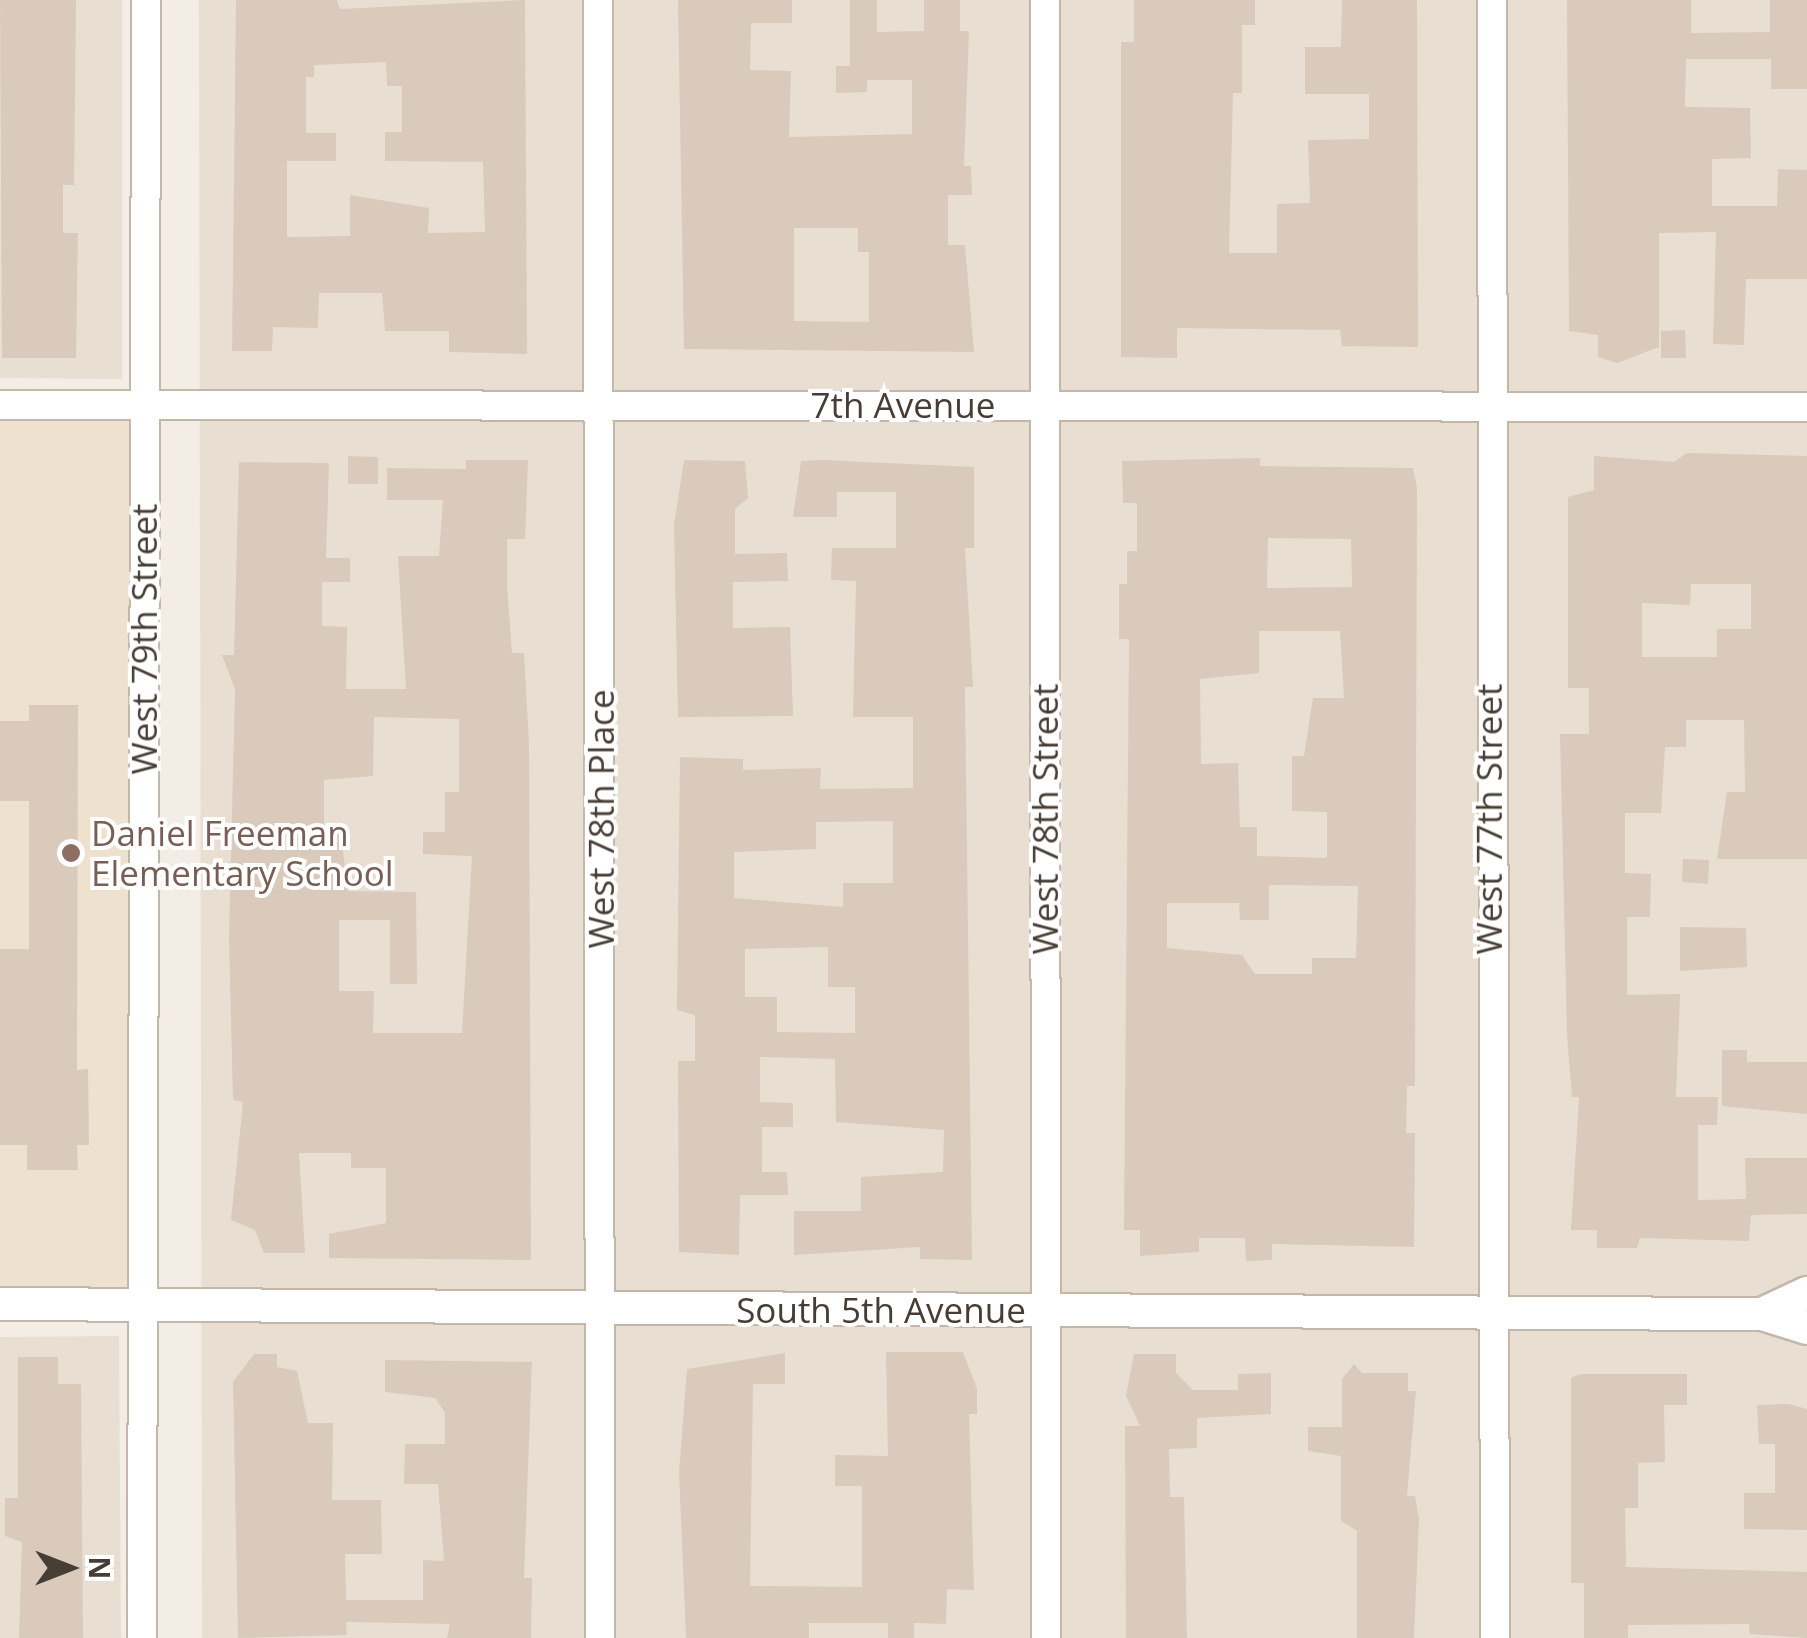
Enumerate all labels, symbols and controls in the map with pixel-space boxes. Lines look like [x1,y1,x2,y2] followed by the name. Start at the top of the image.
[811,384,995,426] street label: 7th Avenue
[123,503,165,775] street label: West 79th Street
[1024,683,1066,955] street label: West 78th Street
[1468,683,1510,955] street label: West 77th Street
[580,689,622,949] street label: West 78th Place
[91,812,394,894] place label: Daniel Freeman Elementary School
[60,842,82,864] marker: Daniel Freeman Elementary School
[736,1289,1026,1331] street label: South 5th Avenue
[20,1518,120,1618] north arrow
[81,1557,119,1579] text: N

